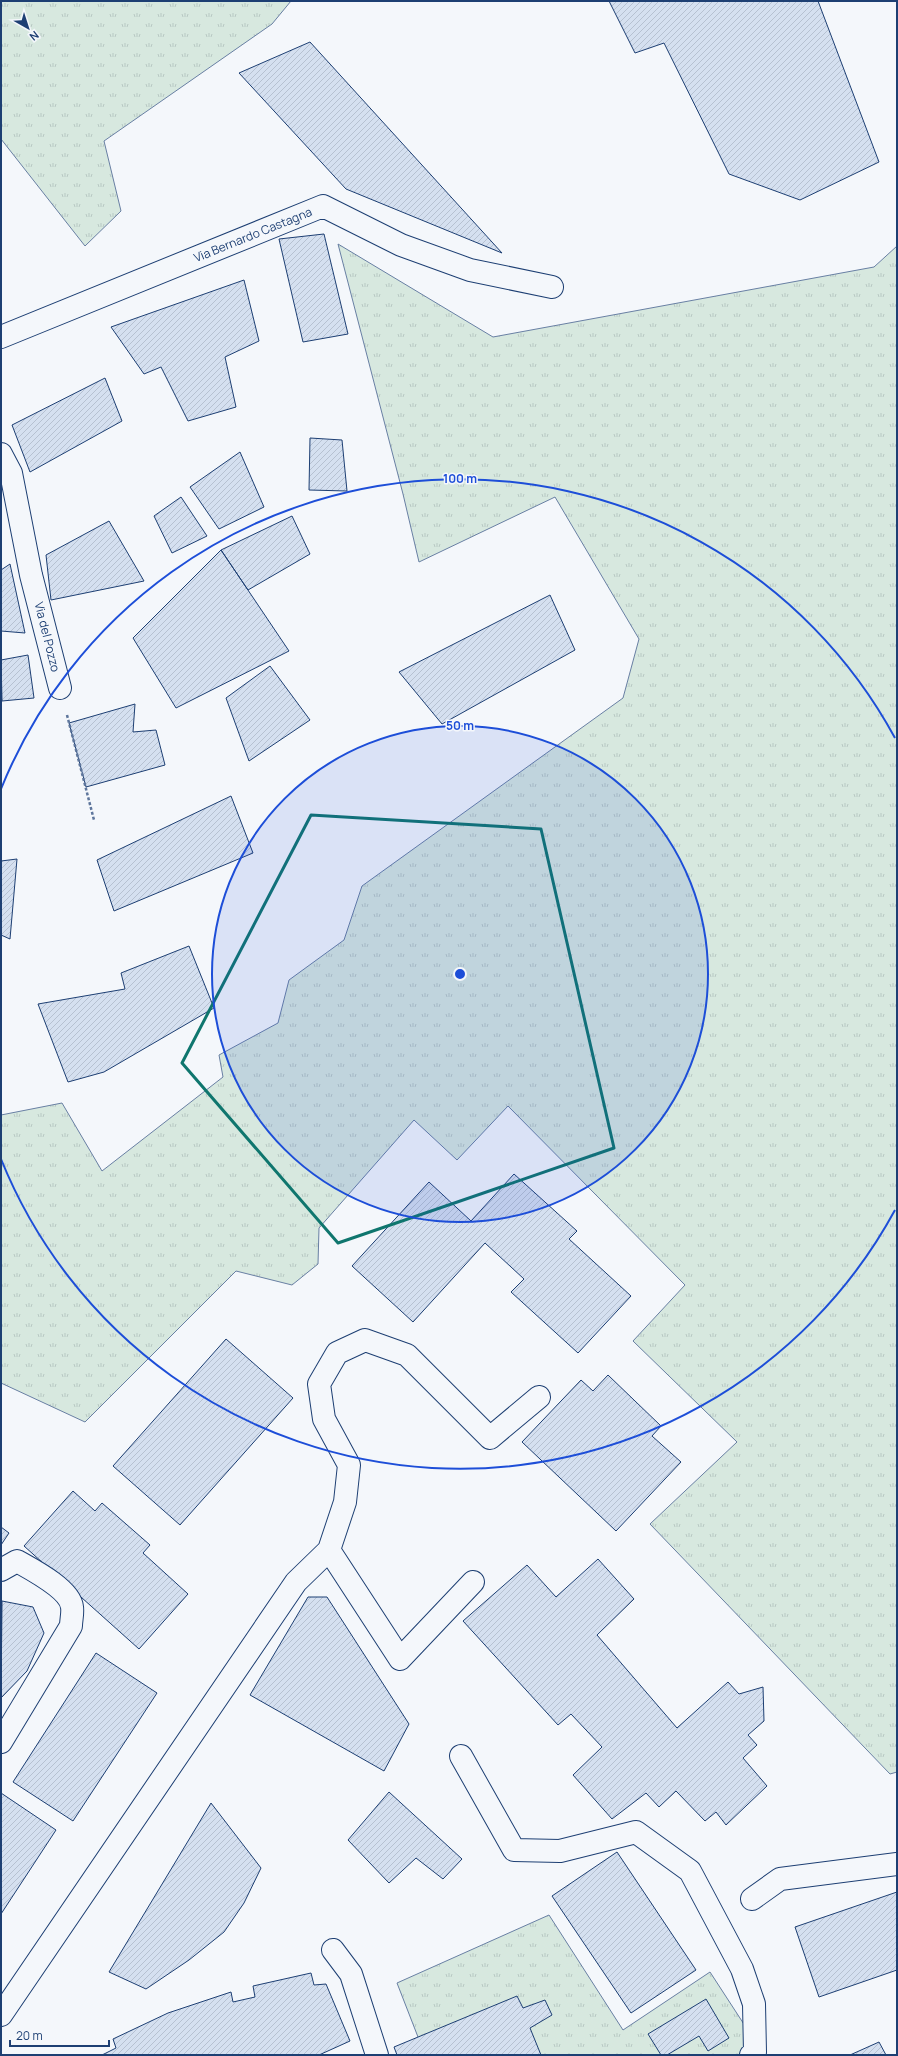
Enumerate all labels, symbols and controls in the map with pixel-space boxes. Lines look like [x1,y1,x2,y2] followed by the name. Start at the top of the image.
[8,8,48,48] north arrow
[27,28,42,45] text: N
[191,203,314,266] street label: Via Bernardo Castagna
[443,470,477,487] text: 100 m
[31,600,64,674] street label: Via del Pozzo
[446,717,474,734] text: 50 m
[453,967,467,981] centre of rings
[10,2022,109,2048] scale bar
[16,2027,43,2044] text: 20 m

